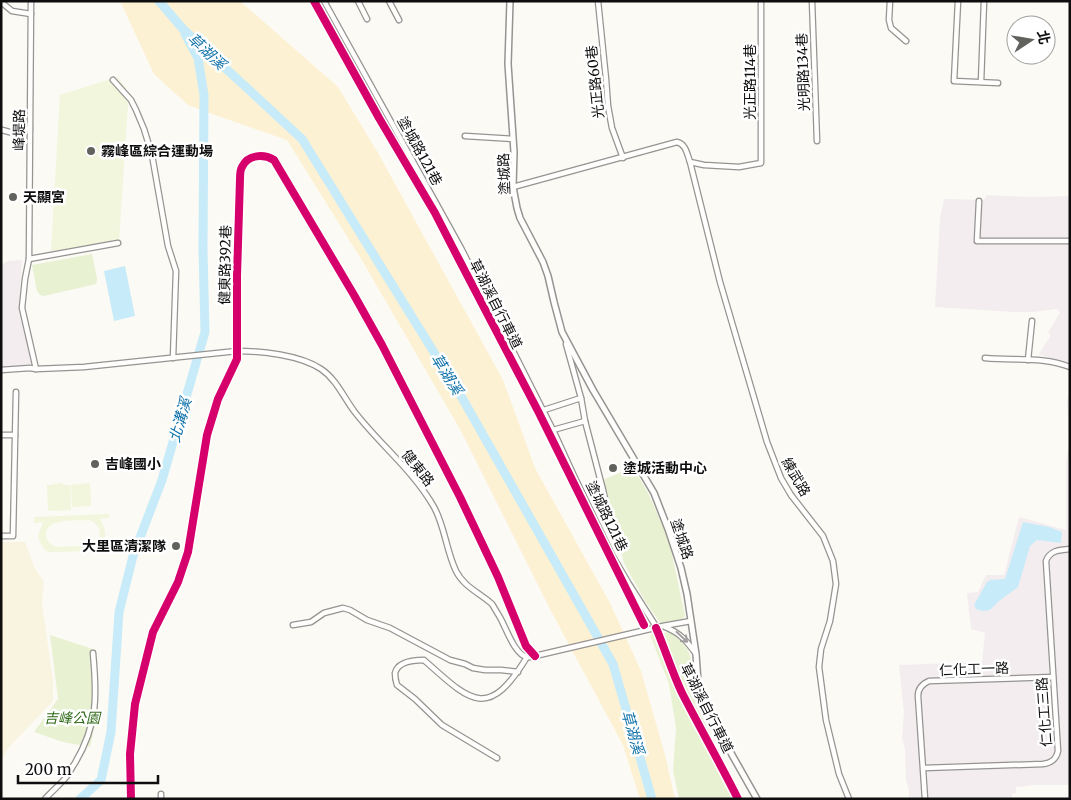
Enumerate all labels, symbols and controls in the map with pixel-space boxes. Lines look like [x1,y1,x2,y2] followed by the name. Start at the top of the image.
[1006,15,1056,65] north arrow
[184,29,231,75] water label: 草湖溪
[1033,29,1054,46] text: 北
[793,33,813,111] street label: 光明路134巷
[741,44,759,120] street label: 光正路114巷
[582,45,608,119] street label: 光正路60巷
[10,109,28,151] street label: 峰堤路
[394,113,446,189] street label: 塗城路121巷
[101,142,213,160] place label: 霧峰區綜合運動場
[85,145,97,157] marker: 霧峰區綜合運動場
[494,153,514,195] street label: 塗城路
[23,188,65,206] place label: 天顯宮
[7,191,19,203] marker: 天顯宮
[215,225,235,305] street label: 健東路392巷
[466,256,526,352] street label: 草湖溪自行車道
[427,350,468,400] water label: 草湖溪
[165,394,196,444] water label: 北溝溪
[398,446,438,490] street label: 健東路
[778,454,814,500] street label: 練武路
[105,455,161,473] place label: 吉峰國小
[89,458,101,470] marker: 吉峰國小
[623,459,707,477] place label: 塗城活動中心
[607,462,619,474] marker: 塗城活動中心
[582,478,632,554] street label: 塗城路121巷
[667,516,697,562] street label: 塗城路
[82,537,166,555] place label: 大里區清潔隊
[170,540,182,552] marker: 大里區清潔隊
[675,631,688,643] one-way arrow
[939,659,1009,679] street label: 仁化工一路
[677,660,737,756] street label: 草湖溪自行車道
[1033,676,1055,748] street label: 仁化工三路
[618,708,649,758] water label: 草湖溪
[44,709,102,727] park label: 吉峰公園
[18,752,158,784] scale bar
[25,760,72,779] text: 200 m

